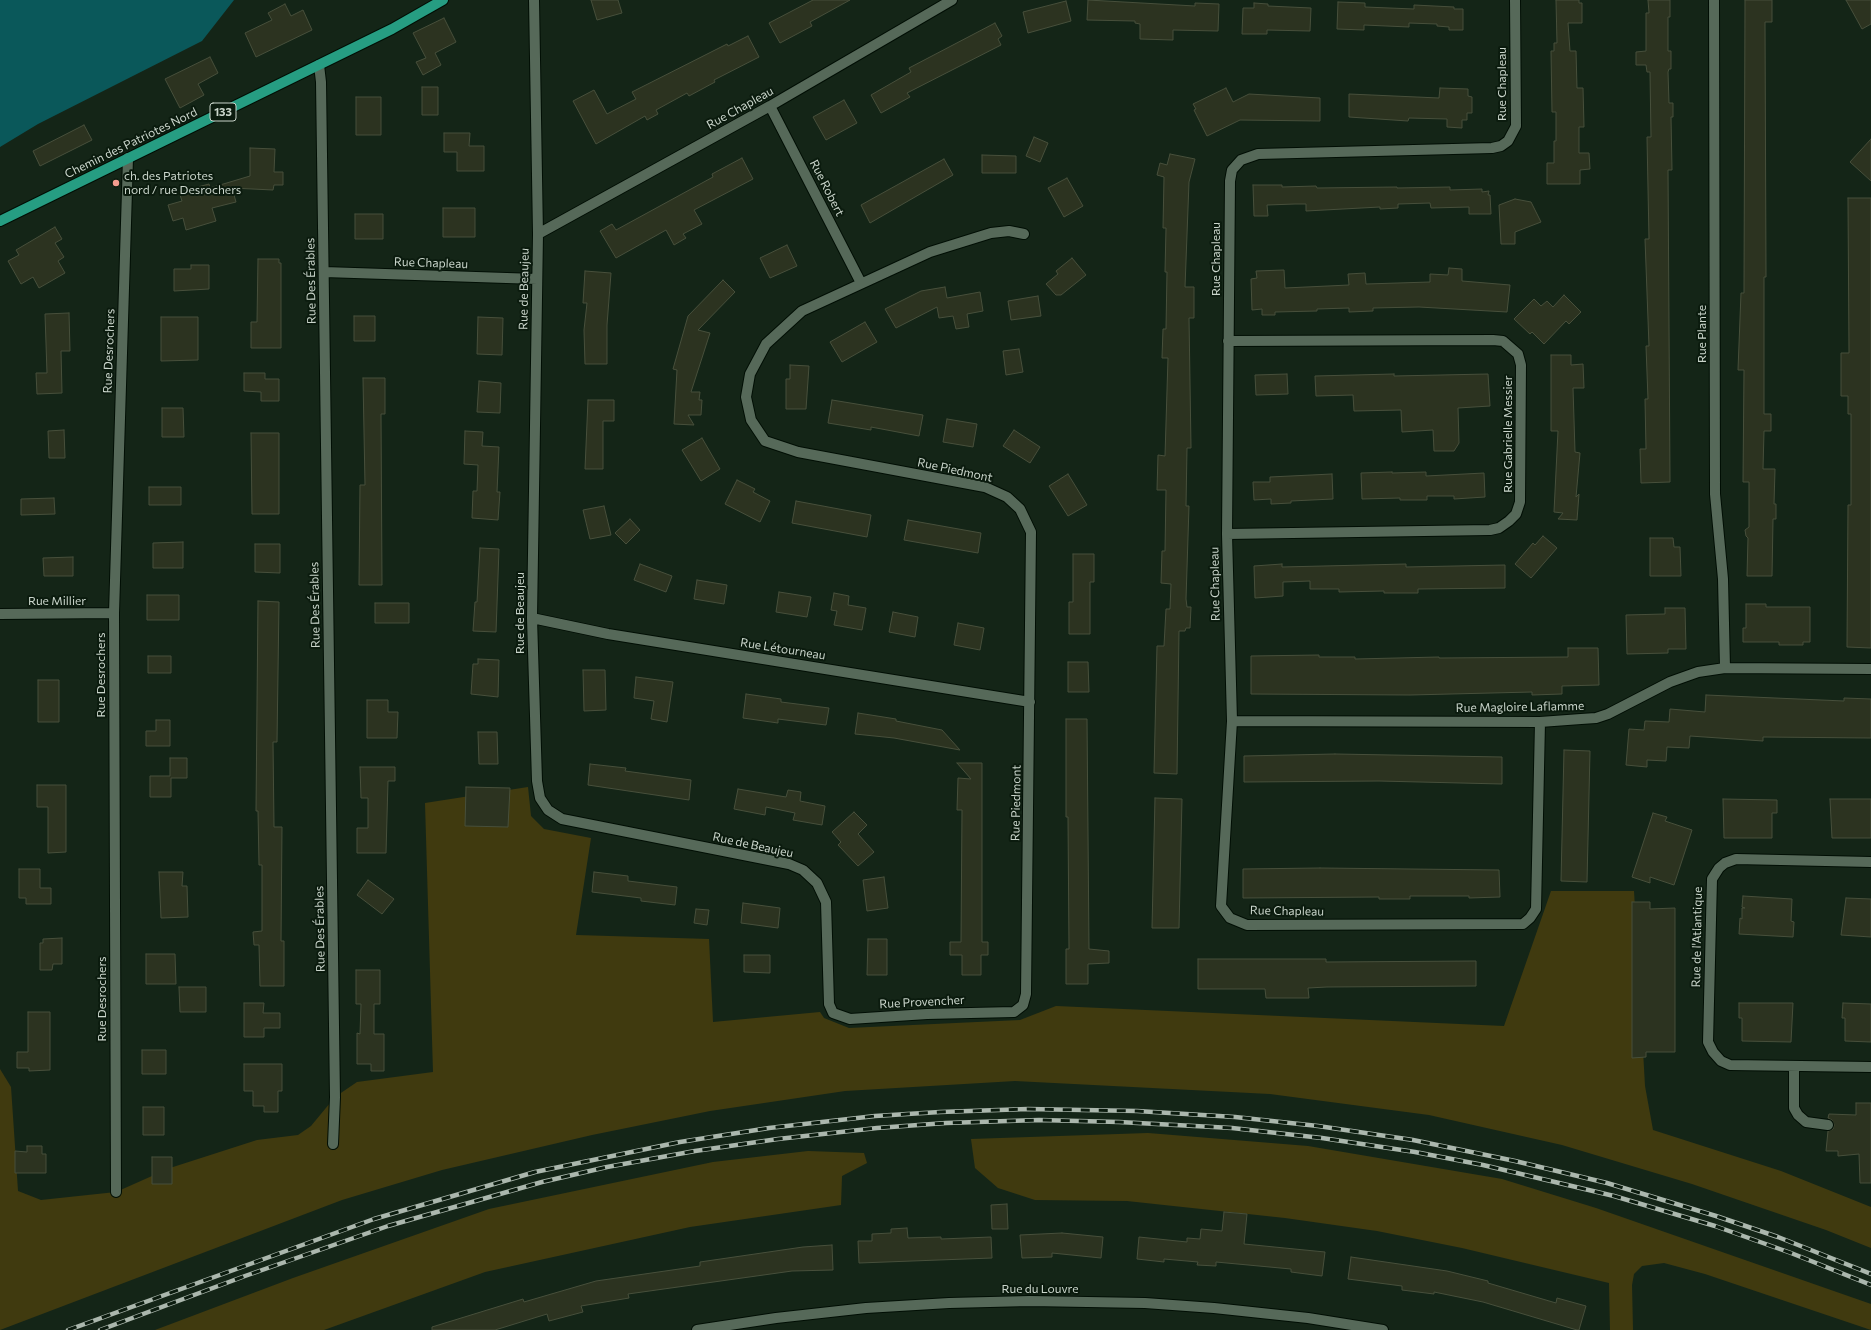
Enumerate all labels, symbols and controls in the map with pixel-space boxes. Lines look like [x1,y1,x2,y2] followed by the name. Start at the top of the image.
[1495,47,1509,121] street label: Rue Chapleau
[704,84,776,132] street label: Rue Chapleau
[210,103,236,121] road number: 133
[62,105,200,181] street label: Chemin des Patriotes Nord
[807,157,847,219] street label: Rue Robert
[124,169,241,197] place label: ch. des Patriotes nord / rue Desrochers
[111,178,121,188] marker: ch. des Patriotes nord / rue Desrochers
[1209,222,1223,296] street label: Rue Chapleau
[303,238,319,324] street label: Rue Des Érables
[516,248,532,330] street label: Rue de Beaujeu
[394,255,468,271] street label: Rue Chapleau
[1695,305,1709,363] street label: Rue Plante
[100,308,118,394] street label: Rue Desrochers
[1501,375,1515,493] street label: Rue Gabrielle Messier
[916,455,994,485] street label: Rue Piedmont
[1207,547,1223,621] street label: Rue Chapleau
[307,562,323,648] street label: Rue Des Érables
[513,572,527,654] street label: Rue de Beaujeu
[28,594,86,608] street label: Rue Millier
[94,633,108,717] street label: Rue Desrochers
[739,635,827,663] street label: Rue Létourneau
[1456,699,1584,715] street label: Rue Magloire Laflamme
[1008,765,1024,841] street label: Rue Piedmont
[711,829,795,861] street label: Rue de Beaujeu
[312,886,328,972] street label: Rue Des Érables
[1689,887,1705,987] street label: Rue de l'Atlantique
[1250,903,1324,919] street label: Rue Chapleau
[95,957,109,1041] street label: Rue Desrochers
[879,993,965,1011] street label: Rue Provencher
[1001,1282,1079,1296] street label: Rue du Louvre

